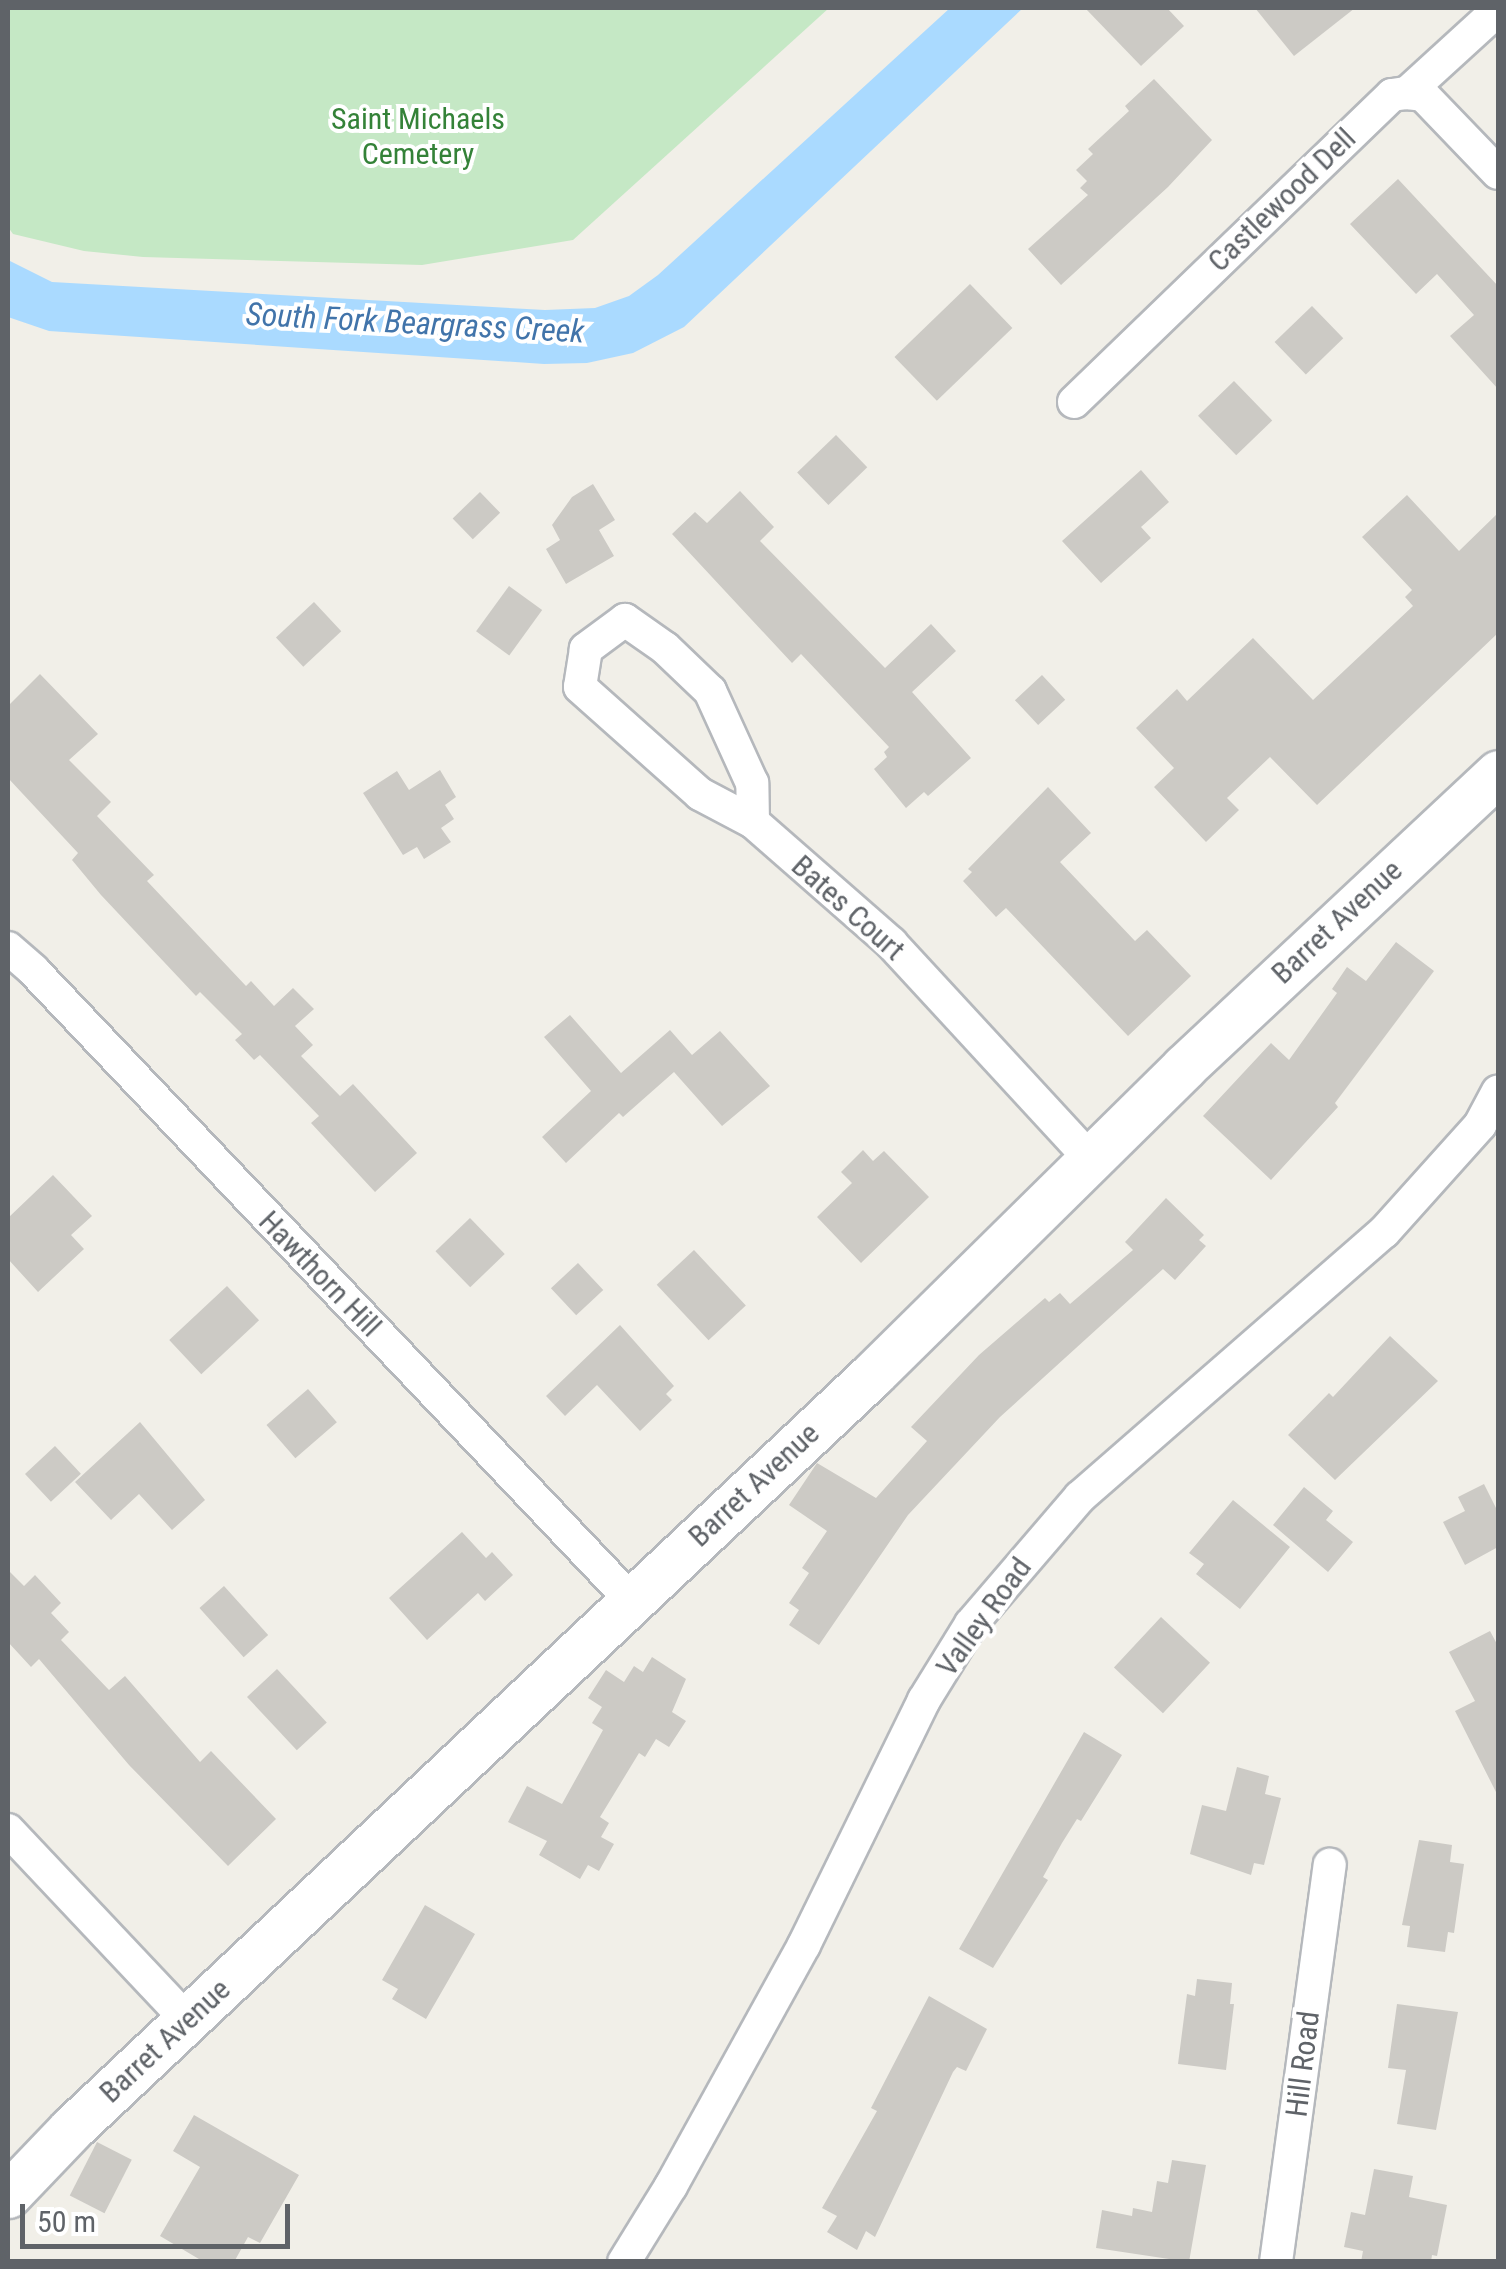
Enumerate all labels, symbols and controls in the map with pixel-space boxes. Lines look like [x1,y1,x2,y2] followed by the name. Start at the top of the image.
[331,101,505,172] park label: Saint Michaels Cemetery
[1201,121,1363,279] street label: Castlewood Dell
[245,295,585,351] water label: South Fork Beargrass Creek
[784,848,912,968] street label: Bates Court
[1264,853,1410,991] street label: Barret Avenue
[251,1204,389,1344] street label: Hawthorn Hill
[681,1416,827,1554] street label: Barret Avenue
[929,1551,1039,1683] street label: Valley Road
[92,1972,238,2110] street label: Barret Avenue
[1279,2009,1327,2119] street label: Hill Road
[25,2184,295,2246] scale bar
[37,2204,96,2239] text: 50 m

